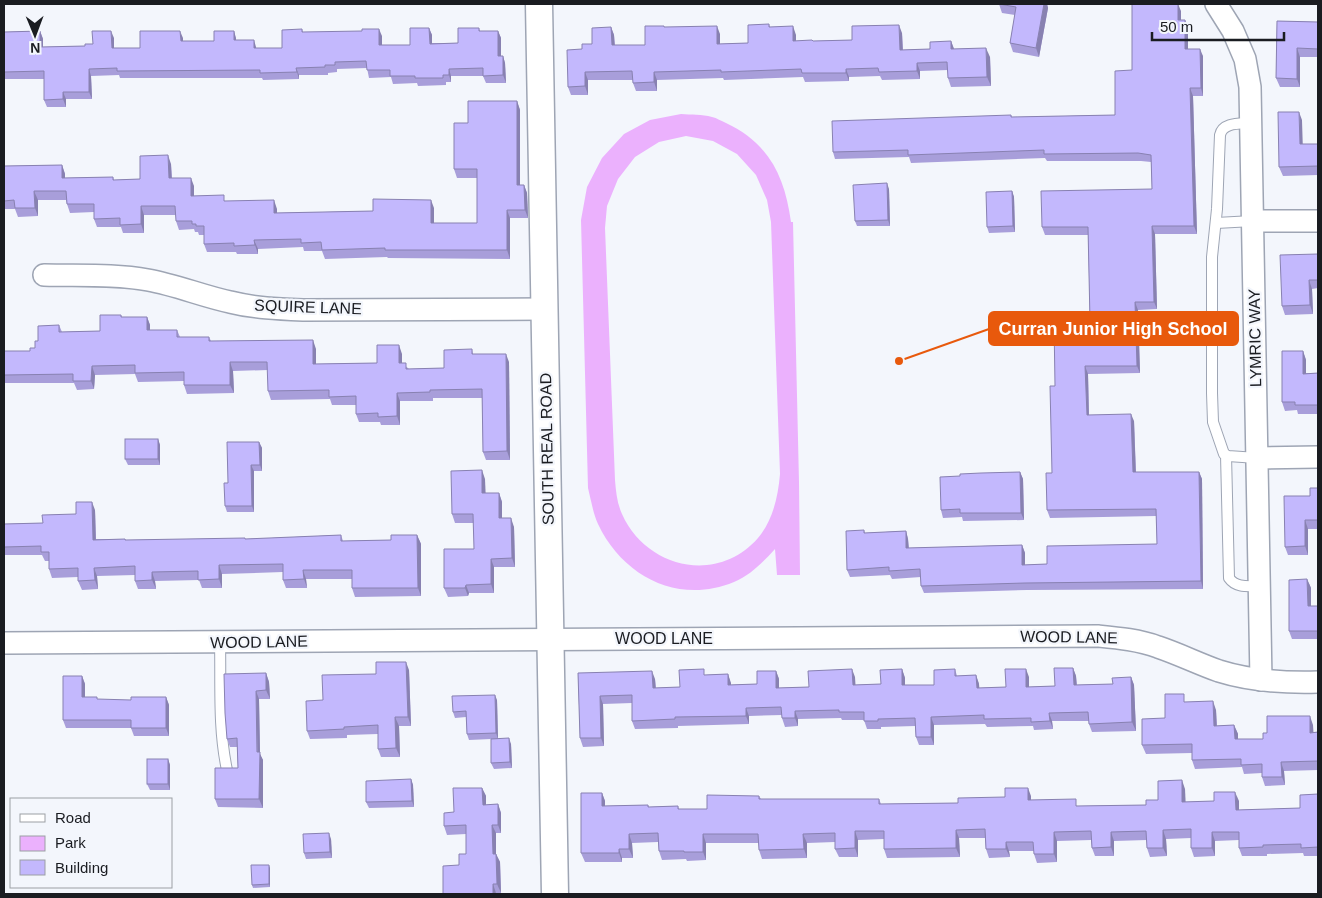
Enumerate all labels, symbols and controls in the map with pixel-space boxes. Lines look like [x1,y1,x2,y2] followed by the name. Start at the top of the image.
[10,10,60,60] north arrow
[1152,10,1284,42] scale bar
[1160,18,1193,35] text: 50 m
[30,40,40,56] text: N
[1246,288,1264,387] street label: LYMRIC WAY
[254,297,362,317] street label: SQUIRE LANE
[989,312,1238,345] callout: Curran Junior High School
[998,319,1228,339] text: Curran Junior High School
[537,373,557,525] street label: SOUTH REAL ROAD
[1020,628,1118,646] street label: WOOD LANE
[615,630,713,647] street label: WOOD LANE
[210,633,308,651] street label: WOOD LANE
[10,798,172,888] legend
[55,809,91,826] text: Road
[55,834,86,851] text: Park
[55,859,108,876] text: Building

